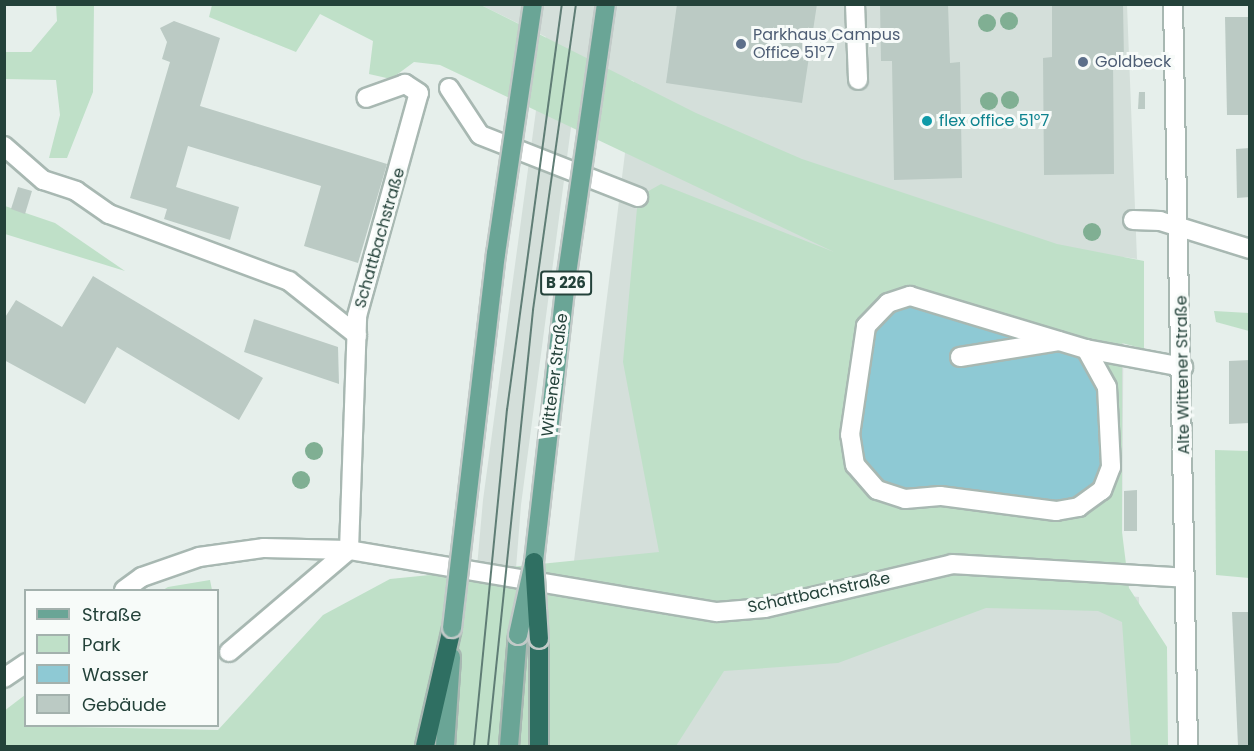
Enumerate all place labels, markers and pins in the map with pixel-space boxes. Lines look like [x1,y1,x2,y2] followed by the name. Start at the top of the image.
[753,25,900,63] place label: Parkhaus Campus Office 51°7
[734,37,748,51] marker: Parkhaus Campus Office 51°7
[1095,52,1171,72] place label: Goldbeck
[1076,55,1090,69] marker: Goldbeck
[939,111,1049,131] place label: flex office 51°7
[920,114,934,128] marker: flex office 51°7

